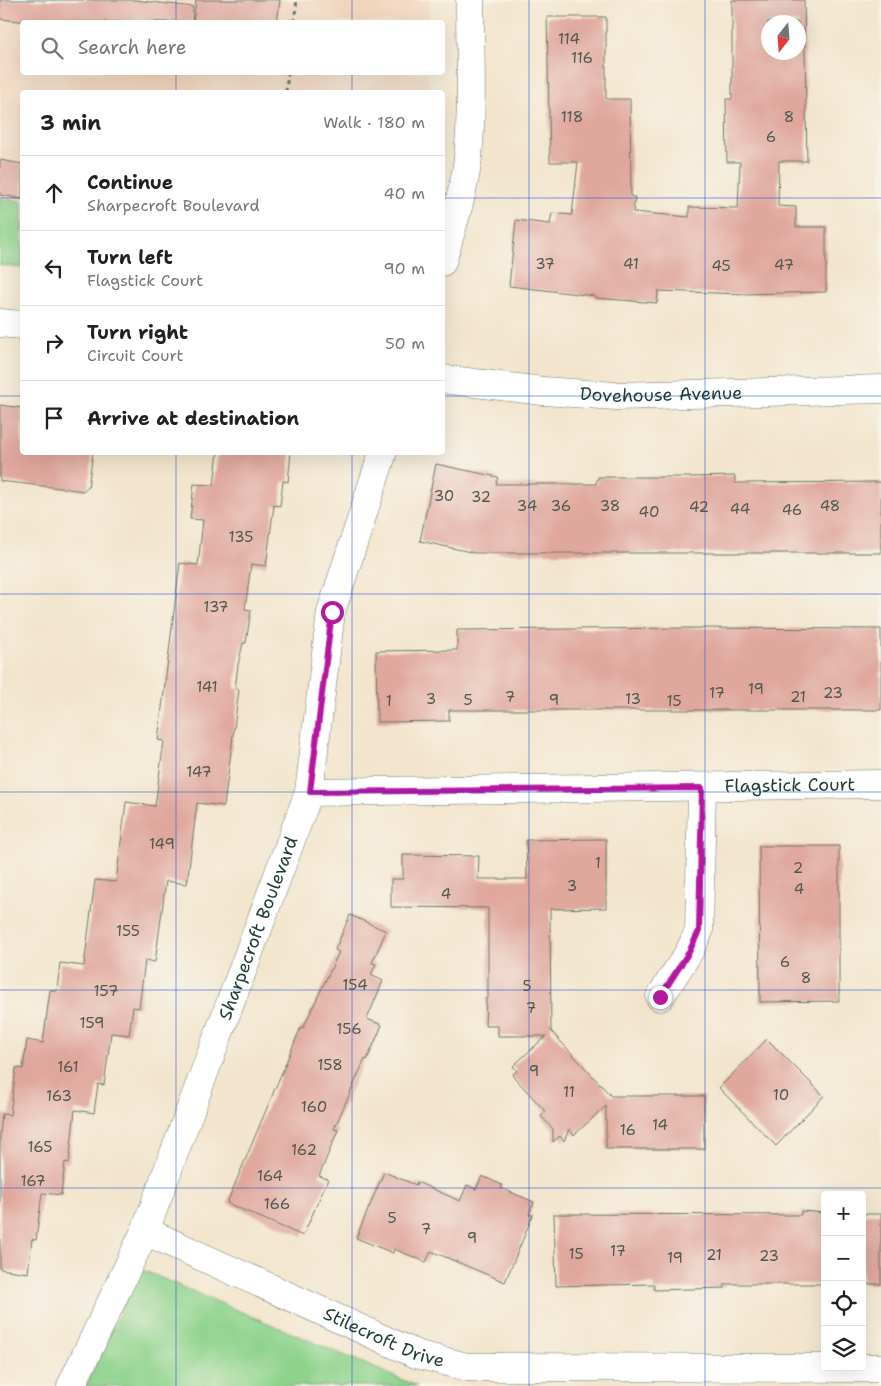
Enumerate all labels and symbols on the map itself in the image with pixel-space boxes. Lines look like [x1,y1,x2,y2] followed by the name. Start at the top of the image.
[761,15,806,60] north arrow
[558,29,580,49] house number: 114
[571,48,593,68] house number: 116
[561,107,583,127] house number: 118
[784,107,794,127] house number: 8
[766,127,776,147] house number: 6
[535,254,555,274] house number: 37
[623,254,639,274] house number: 41
[774,255,794,275] house number: 47
[711,256,731,276] house number: 45
[579,381,743,408] street label: Dovehouse Avenue
[434,486,454,506] house number: 30
[471,487,491,507] house number: 32
[517,496,537,516] house number: 34
[551,496,571,516] house number: 36
[600,496,620,516] house number: 38
[820,496,840,516] house number: 48
[689,497,709,517] house number: 42
[730,499,750,519] house number: 44
[782,500,802,520] house number: 46
[639,502,659,522] house number: 40
[229,527,253,547] house number: 135
[203,597,229,617] house number: 137
[321,601,344,624] route start
[196,677,218,697] house number: 141
[748,679,764,699] house number: 19
[709,683,725,703] house number: 17
[823,683,843,703] house number: 23
[505,687,515,707] house number: 7
[790,687,806,707] house number: 21
[426,689,436,709] house number: 3
[625,689,641,709] house number: 13
[463,690,473,710] house number: 5
[549,690,559,710] house number: 9
[386,691,392,711] house number: 1
[666,691,682,711] house number: 15
[186,762,212,782] house number: 147
[724,772,856,798] street label: Flagstick Court
[213,833,303,1023] street label: Sharpecroft Boulevard
[149,834,175,854] house number: 149
[595,853,601,873] house number: 1
[793,858,803,878] house number: 2
[567,876,577,896] house number: 3
[794,879,804,899] house number: 4
[441,884,451,904] house number: 4
[116,921,140,941] house number: 155
[780,952,790,972] house number: 6
[801,968,811,988] house number: 8
[342,975,368,995] house number: 154
[522,976,532,996] house number: 5
[94,981,118,1001] house number: 157
[649,986,672,1009] route end
[526,998,536,1018] house number: 7
[80,1013,105,1033] house number: 159
[336,1019,362,1039] house number: 156
[317,1055,343,1075] house number: 158
[57,1057,79,1077] house number: 161
[529,1061,539,1081] house number: 9
[563,1082,575,1102] house number: 11
[773,1085,789,1105] house number: 10
[46,1086,72,1106] house number: 163
[301,1097,327,1117] house number: 160
[652,1115,668,1135] house number: 14
[620,1120,636,1140] house number: 16
[28,1137,52,1157] house number: 165
[291,1140,317,1160] house number: 162
[257,1166,283,1186] house number: 164
[20,1171,46,1191] house number: 167
[264,1194,290,1214] house number: 166
[387,1208,397,1228] house number: 5
[421,1219,431,1239] house number: 7
[467,1228,477,1248] house number: 9
[610,1241,626,1261] house number: 17
[568,1244,584,1264] house number: 15
[706,1245,722,1265] house number: 21
[759,1246,779,1266] house number: 23
[667,1248,683,1268] house number: 19
[320,1302,447,1373] street label: Stilecroft Drive

